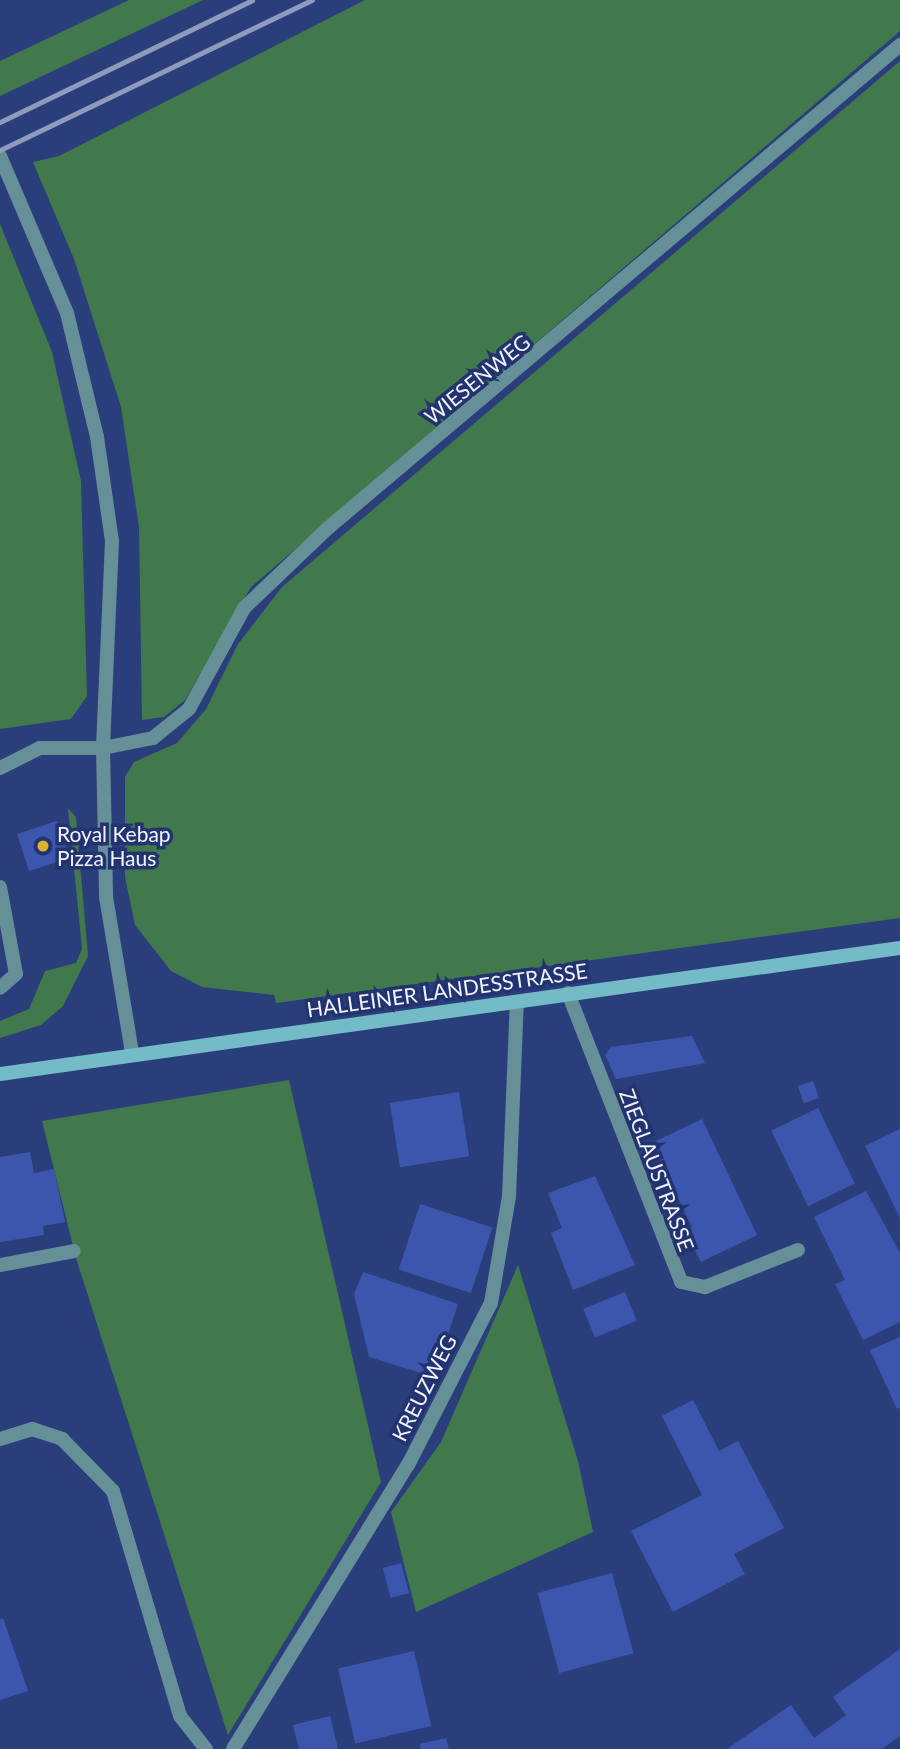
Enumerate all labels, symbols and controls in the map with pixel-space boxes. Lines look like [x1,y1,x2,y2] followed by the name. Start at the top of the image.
[419,329,535,429] street label: WIESENWEG
[57,821,171,871] place label: Royal Kebap Pizza Haus
[35,838,51,854] marker: Royal Kebap Pizza Haus
[305,958,589,1022] street label: HALLEINER LANDESSTRASSE
[614,1085,700,1255] street label: ZIEGLAUSTRASSE
[386,1331,462,1445] street label: KREUZWEG

